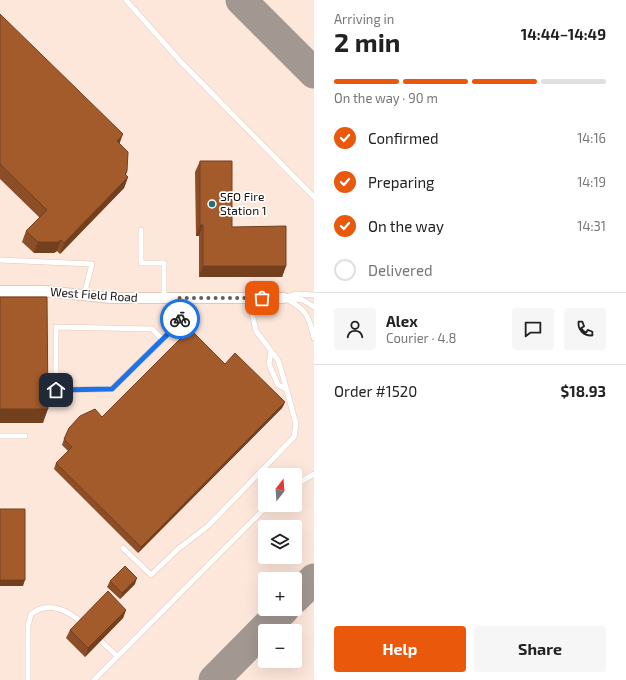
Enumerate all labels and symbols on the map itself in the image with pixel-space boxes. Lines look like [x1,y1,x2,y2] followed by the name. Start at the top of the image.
[220,189,267,217] place label: SFO Fire Station 1
[207,199,217,209] marker: SFO Fire Station 1
[245,281,279,315] pin
[50,284,138,304] street label: West Field Road
[160,299,200,339] courier
[39,373,73,407] pin
[258,468,302,512] north arrow

